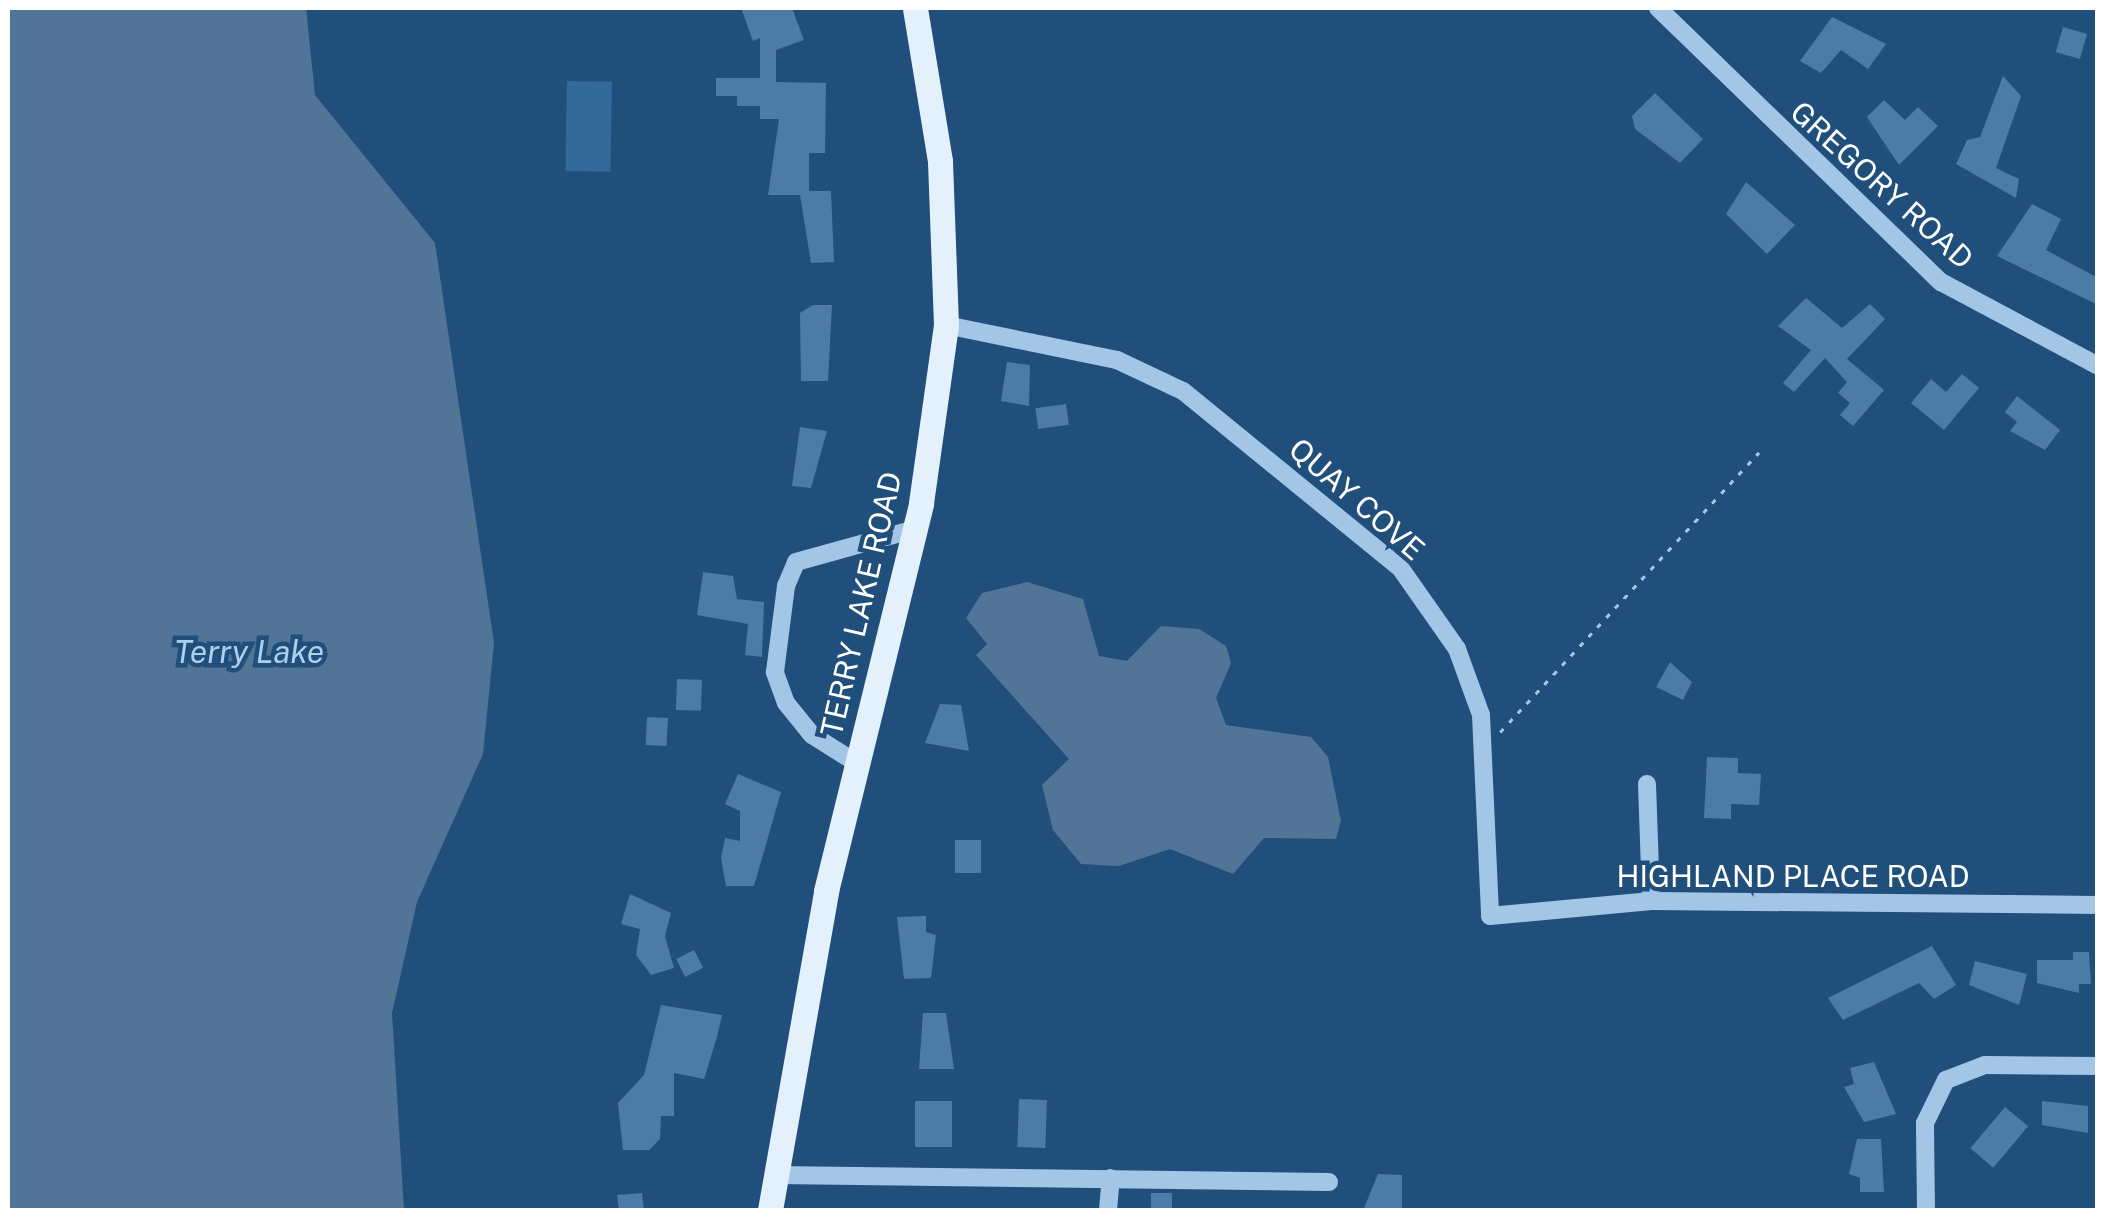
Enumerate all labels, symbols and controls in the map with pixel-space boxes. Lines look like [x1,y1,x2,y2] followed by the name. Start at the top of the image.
[1783,94,1981,276] street label: GREGORY ROAD
[1282,430,1432,568] street label: QUAY COVE
[813,468,909,740] street label: TERRY LAKE ROAD
[174,633,324,671] water label: Terry Lake
[1617,858,1969,894] street label: HIGHLAND PLACE ROAD

